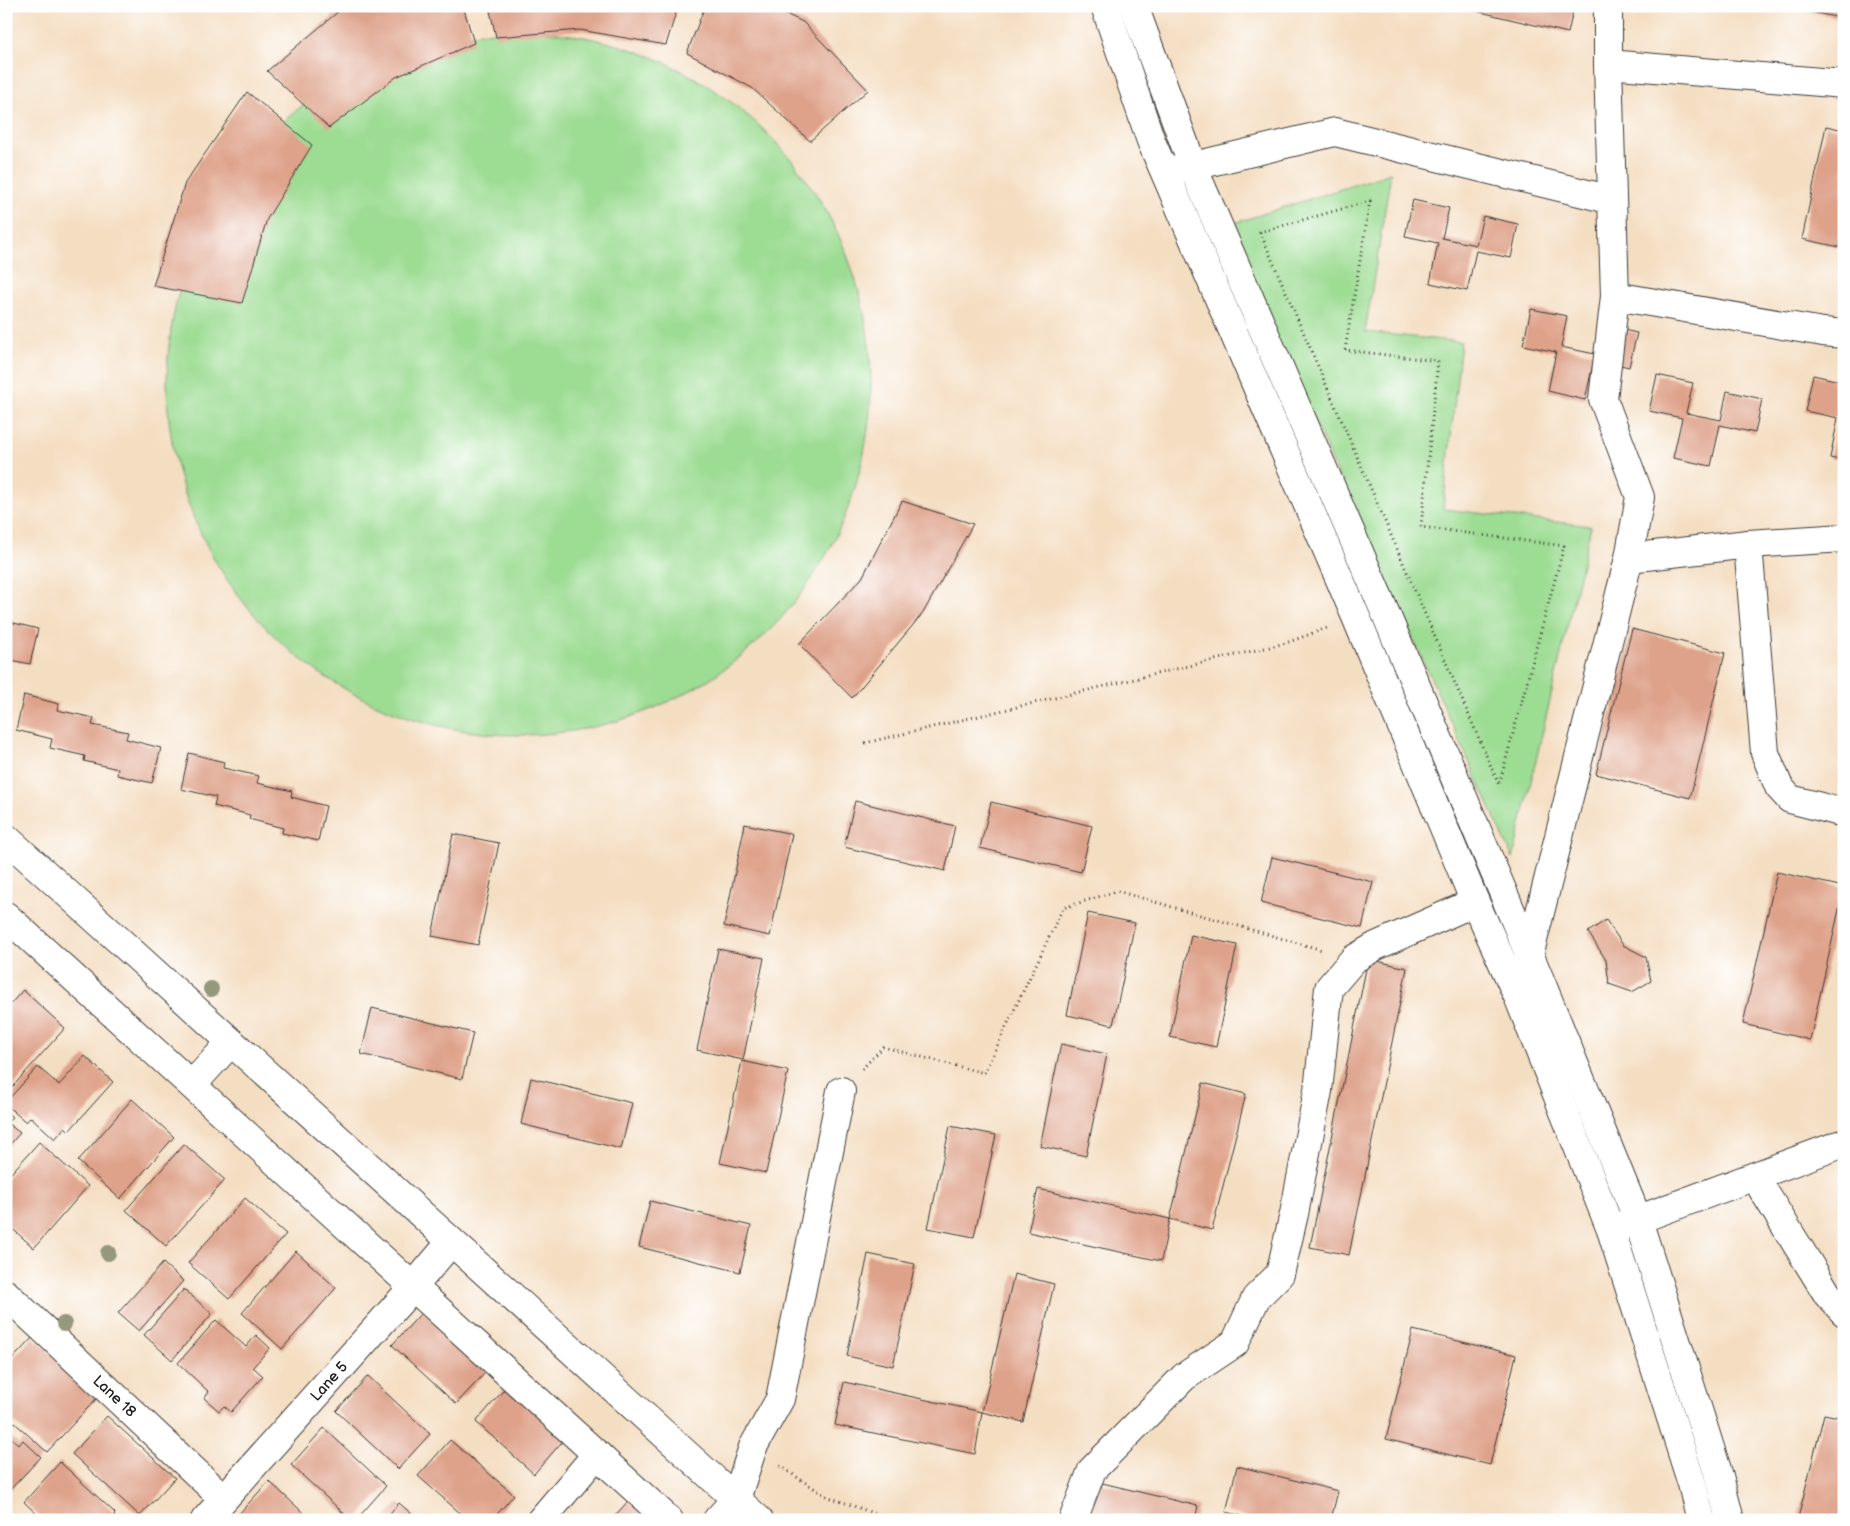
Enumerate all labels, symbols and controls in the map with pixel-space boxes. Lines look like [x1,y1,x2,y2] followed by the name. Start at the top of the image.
[307,1358,352,1405] street label: Lane 5
[89,1371,140,1422] street label: Lane 18

